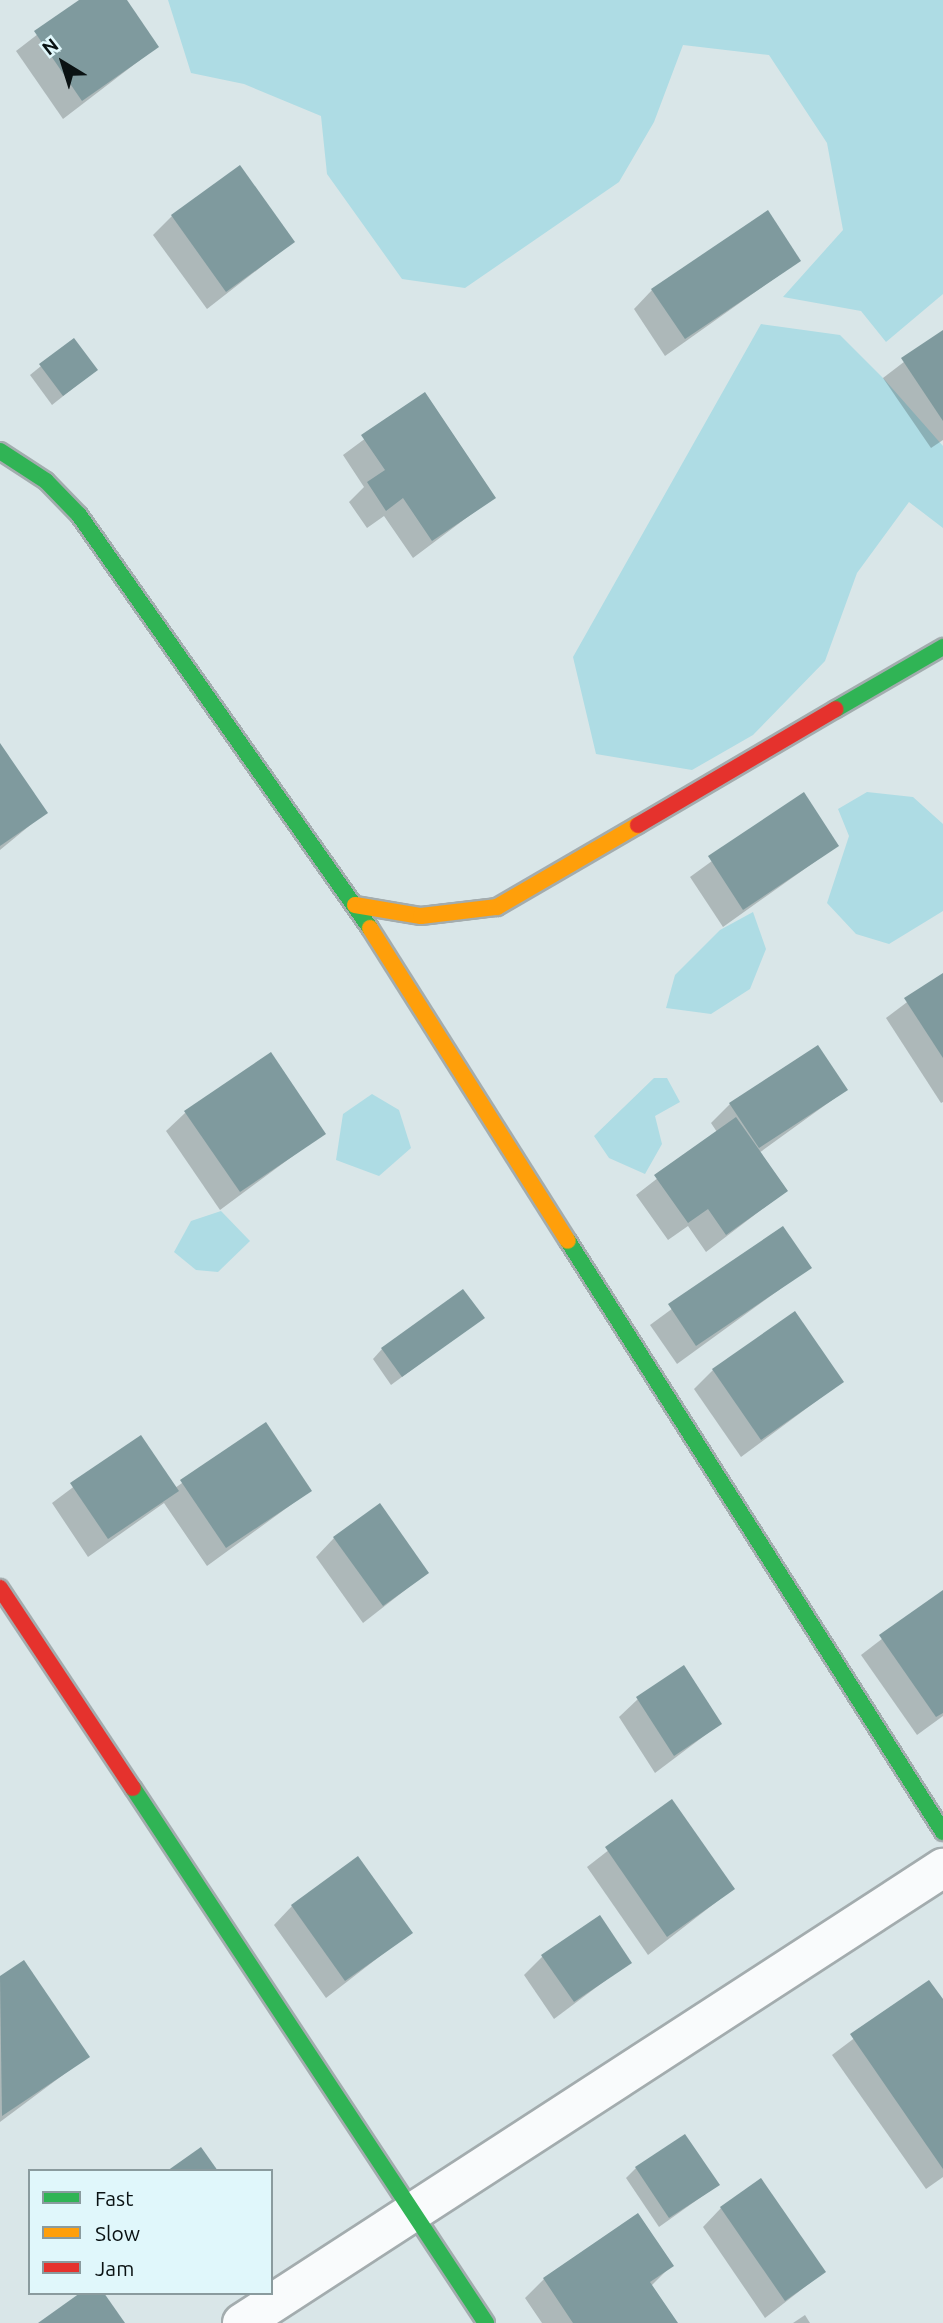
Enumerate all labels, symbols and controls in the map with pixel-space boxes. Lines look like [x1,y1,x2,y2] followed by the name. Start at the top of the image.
[28,28,98,98] north arrow
[38,33,62,59] text: N
[28,2169,273,2295] legend
[95,2186,133,2210] text: Fast
[95,2221,140,2245] text: Slow
[95,2256,134,2280] text: Jam

